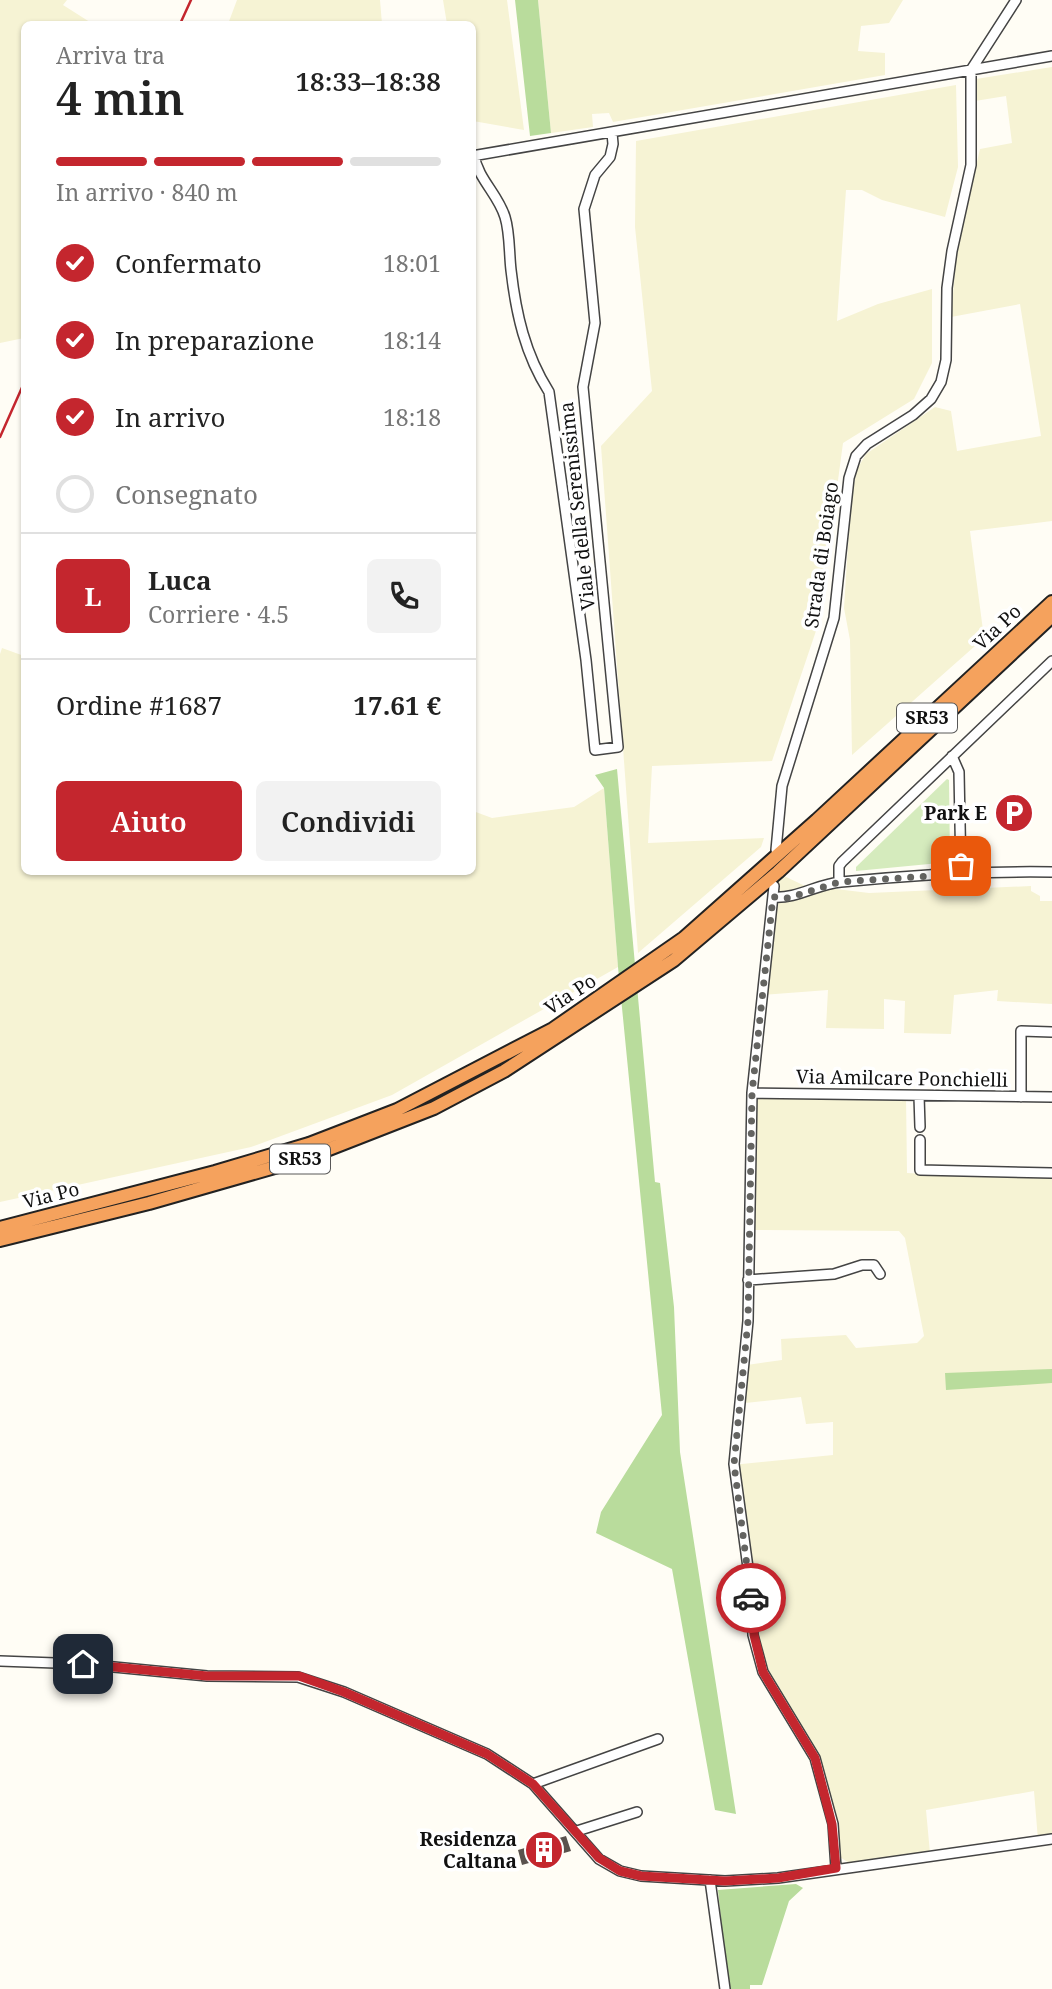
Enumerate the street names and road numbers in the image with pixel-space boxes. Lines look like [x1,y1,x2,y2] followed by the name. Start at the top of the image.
[553,400,601,612] street label: Viale della Serenissima
[798,480,844,630] street label: Strada di Boiago
[967,598,1027,656] street label: Via Po
[897,704,957,732] road number: SR53
[539,968,601,1020] street label: Via Po
[796,1063,1008,1093] street label: Via Amilcare Ponchielli
[270,1144,330,1174] road number: SR53
[20,1175,82,1215] street label: Via Po

